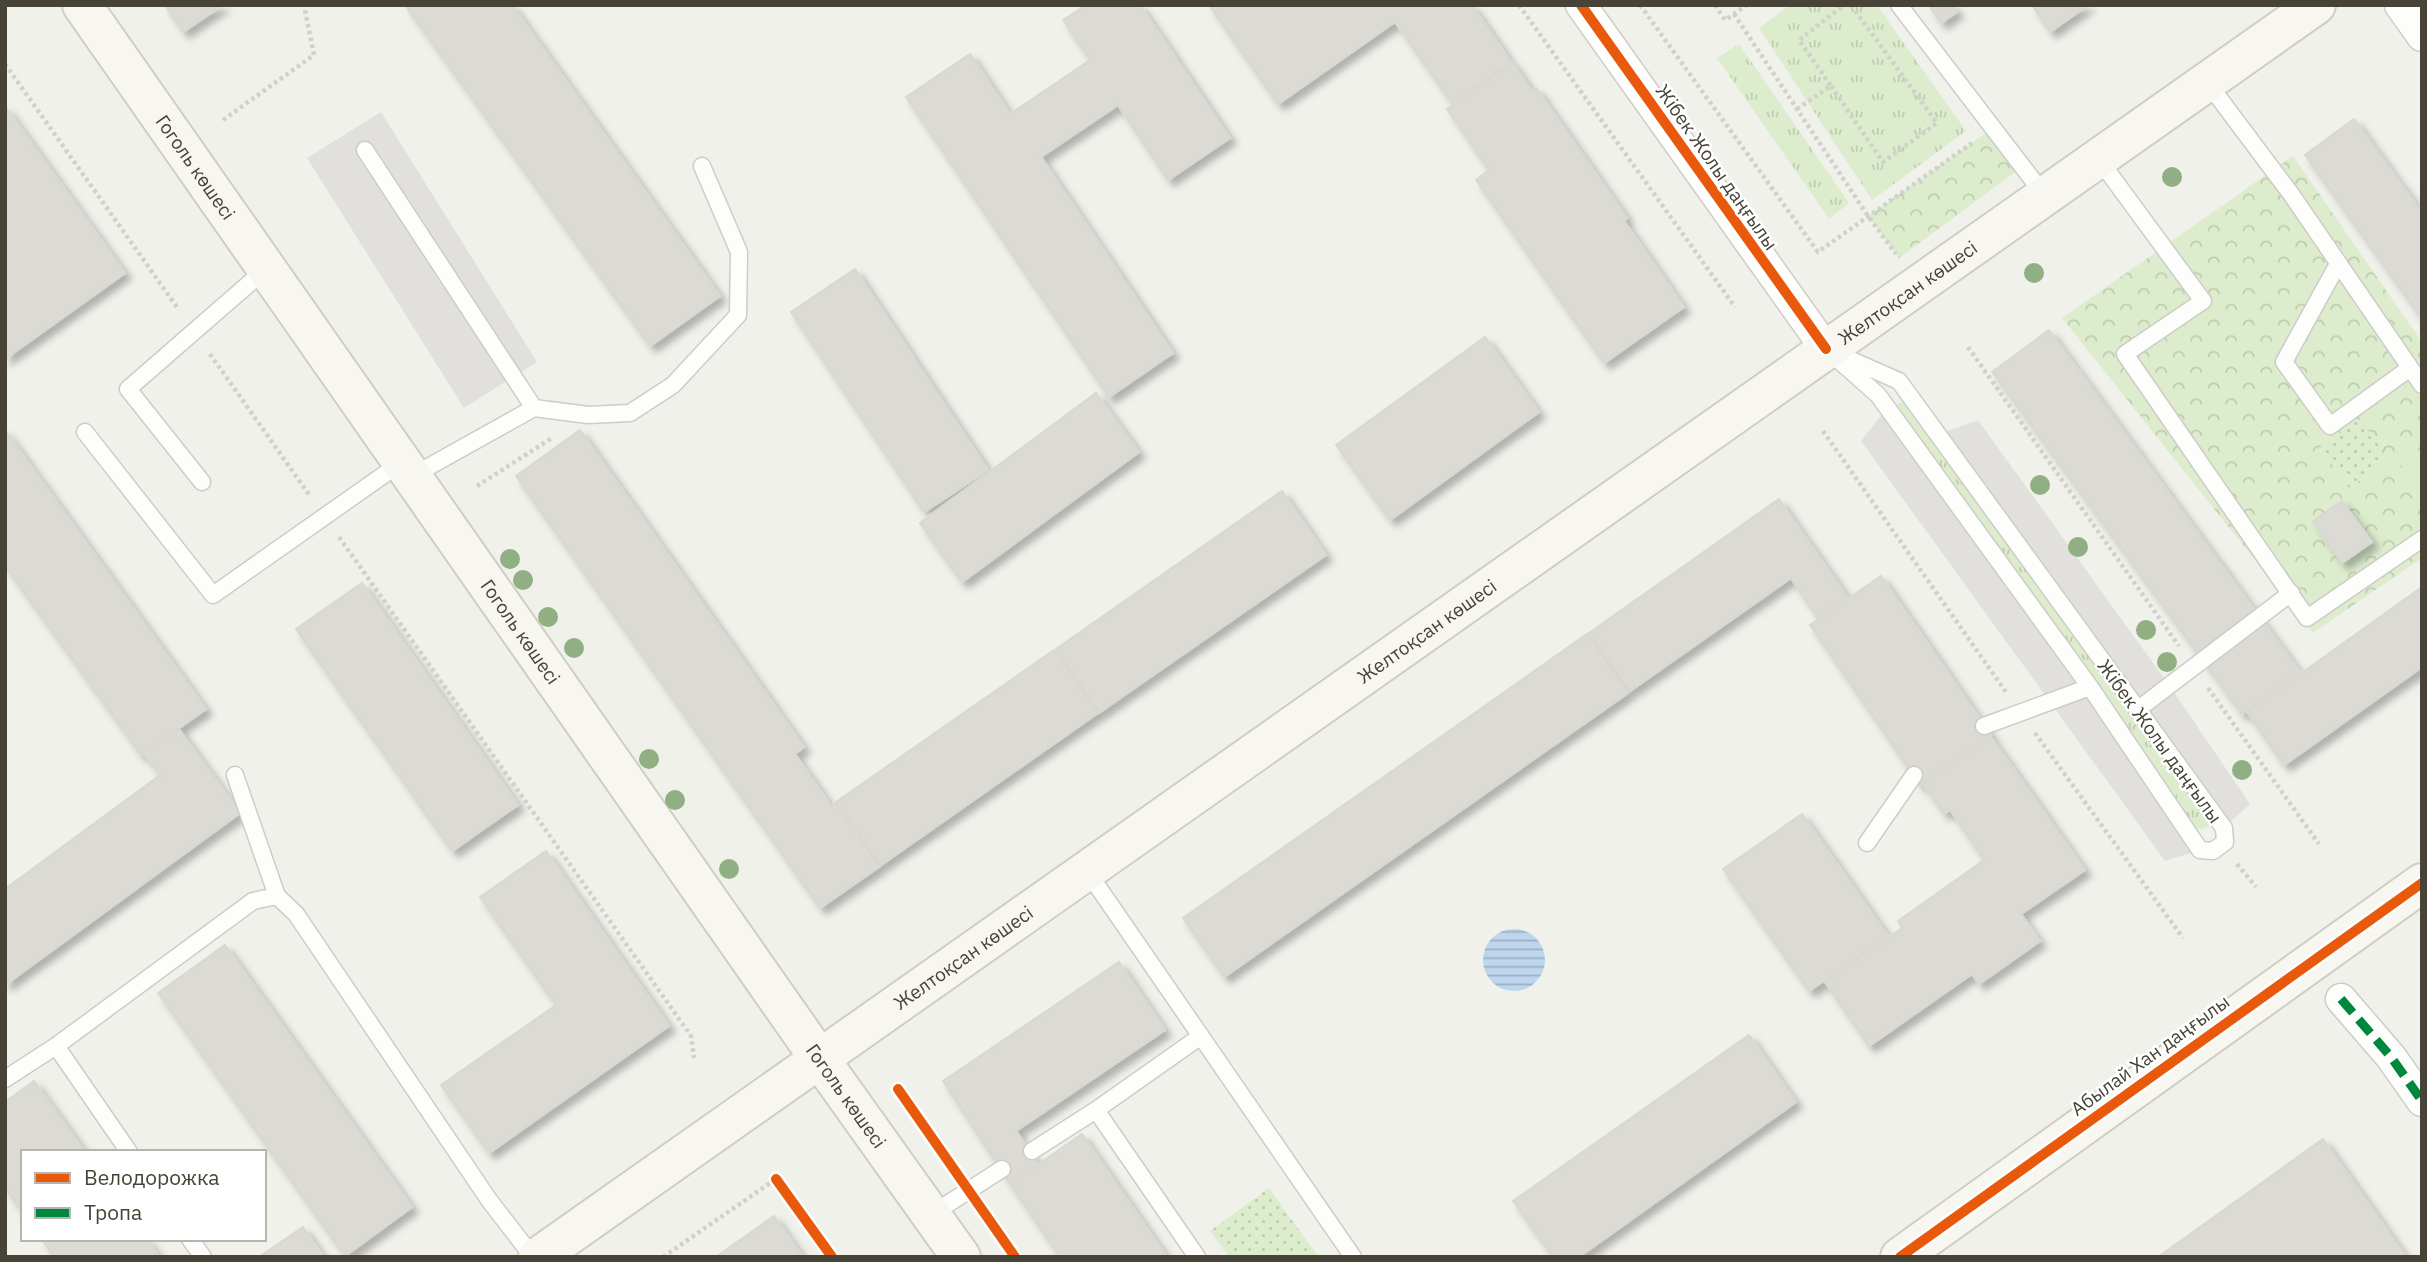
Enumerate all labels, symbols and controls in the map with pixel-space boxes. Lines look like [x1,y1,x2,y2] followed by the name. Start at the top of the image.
[1651,79,1783,255] street label: Жібек Жолы даңғылы
[151,110,241,224] street label: Гоголь көшесі
[1833,235,1982,350] street label: Желтоқсан көшесі
[1352,574,1501,688] street label: Желтоқсан көшесі
[476,575,566,689] street label: Гоголь көшесі
[2092,654,2228,828] street label: Жібек Жолы даңғылы
[889,900,1038,1015] street label: Желтоқсан көшесі
[2066,989,2234,1121] street label: Абылай Хан даңғылы
[801,1039,891,1153] street label: Гоголь көшесі
[21,1150,266,1241] legend
[84,1163,219,1191] text: Велодорожка
[84,1198,142,1226] text: Тропа

